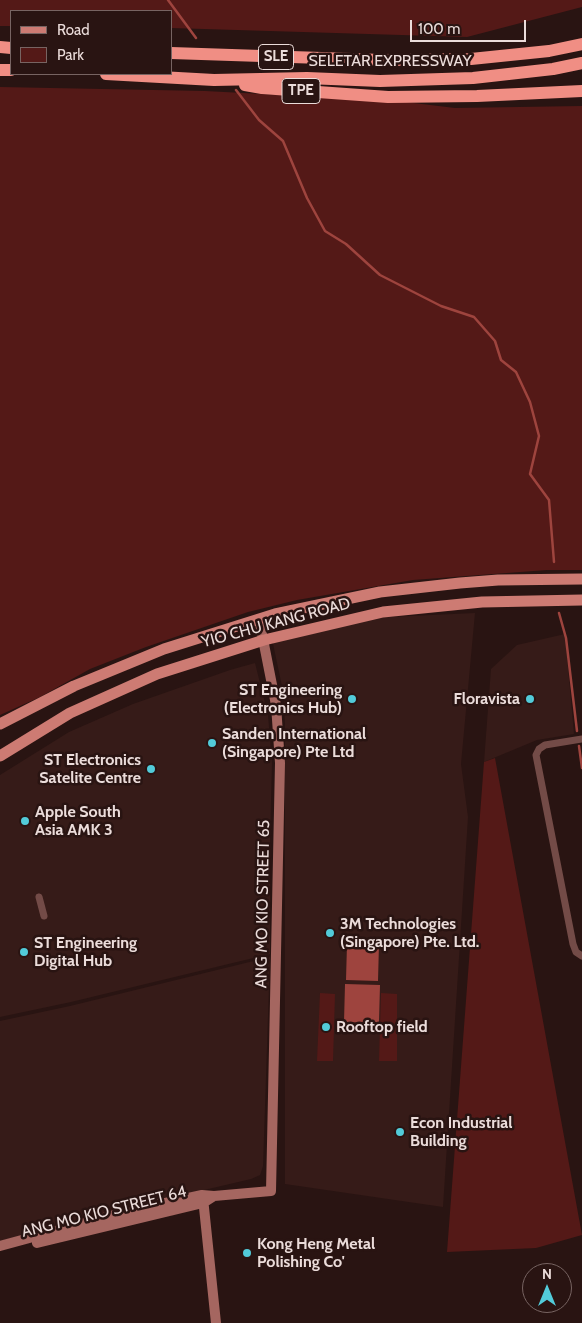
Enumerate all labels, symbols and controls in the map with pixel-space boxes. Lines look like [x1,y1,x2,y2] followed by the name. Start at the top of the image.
[10,10,172,75] legend
[412,10,528,42] scale bar
[418,20,460,38] text: 100 m
[57,21,90,39] text: Road
[258,44,294,70] road number: SLE
[57,46,84,64] text: Park
[308,51,472,71] street label: SELETAR EXPRESSWAY
[282,78,320,104] road number: TPE
[200,594,352,652] street label: YIO CHU KANG ROAD
[224,680,342,718] place label: ST Engineering (Electronics Hub)
[454,689,520,709] place label: Floravista
[346,693,358,705] marker: ST Engineering (Electronics Hub)
[524,693,536,705] marker: Floravista
[222,724,366,762] place label: Sanden International (Singapore) Pte Ltd
[206,737,218,749] marker: Sanden International (Singapore) Pte Ltd
[39,750,141,788] place label: ST Electronics Satelite Centre
[145,763,157,775] marker: ST Electronics Satelite Centre
[35,802,121,840] place label: Apple South Asia AMK 3
[19,815,31,827] marker: Apple South Asia AMK 3
[252,820,274,988] street label: ANG MO KIO STREET 65
[340,914,479,952] place label: 3M Technologies (Singapore) Pte. Ltd.
[324,927,336,939] marker: 3M Technologies (Singapore) Pte. Ltd.
[34,933,137,971] place label: ST Engineering Digital Hub
[18,946,30,958] marker: ST Engineering Digital Hub
[336,1017,428,1037] place label: Rooftop field
[320,1021,332,1033] marker: Rooftop field
[410,1113,512,1151] place label: Econ Industrial Building
[394,1126,406,1138] marker: Econ Industrial Building
[20,1182,188,1242] street label: ANG MO KIO STREET 64
[257,1234,375,1272] place label: Kong Heng Metal Polishing Co'
[241,1247,253,1259] marker: Kong Heng Metal Polishing Co'
[522,1263,572,1313] north arrow
[542,1265,552,1283] text: N

